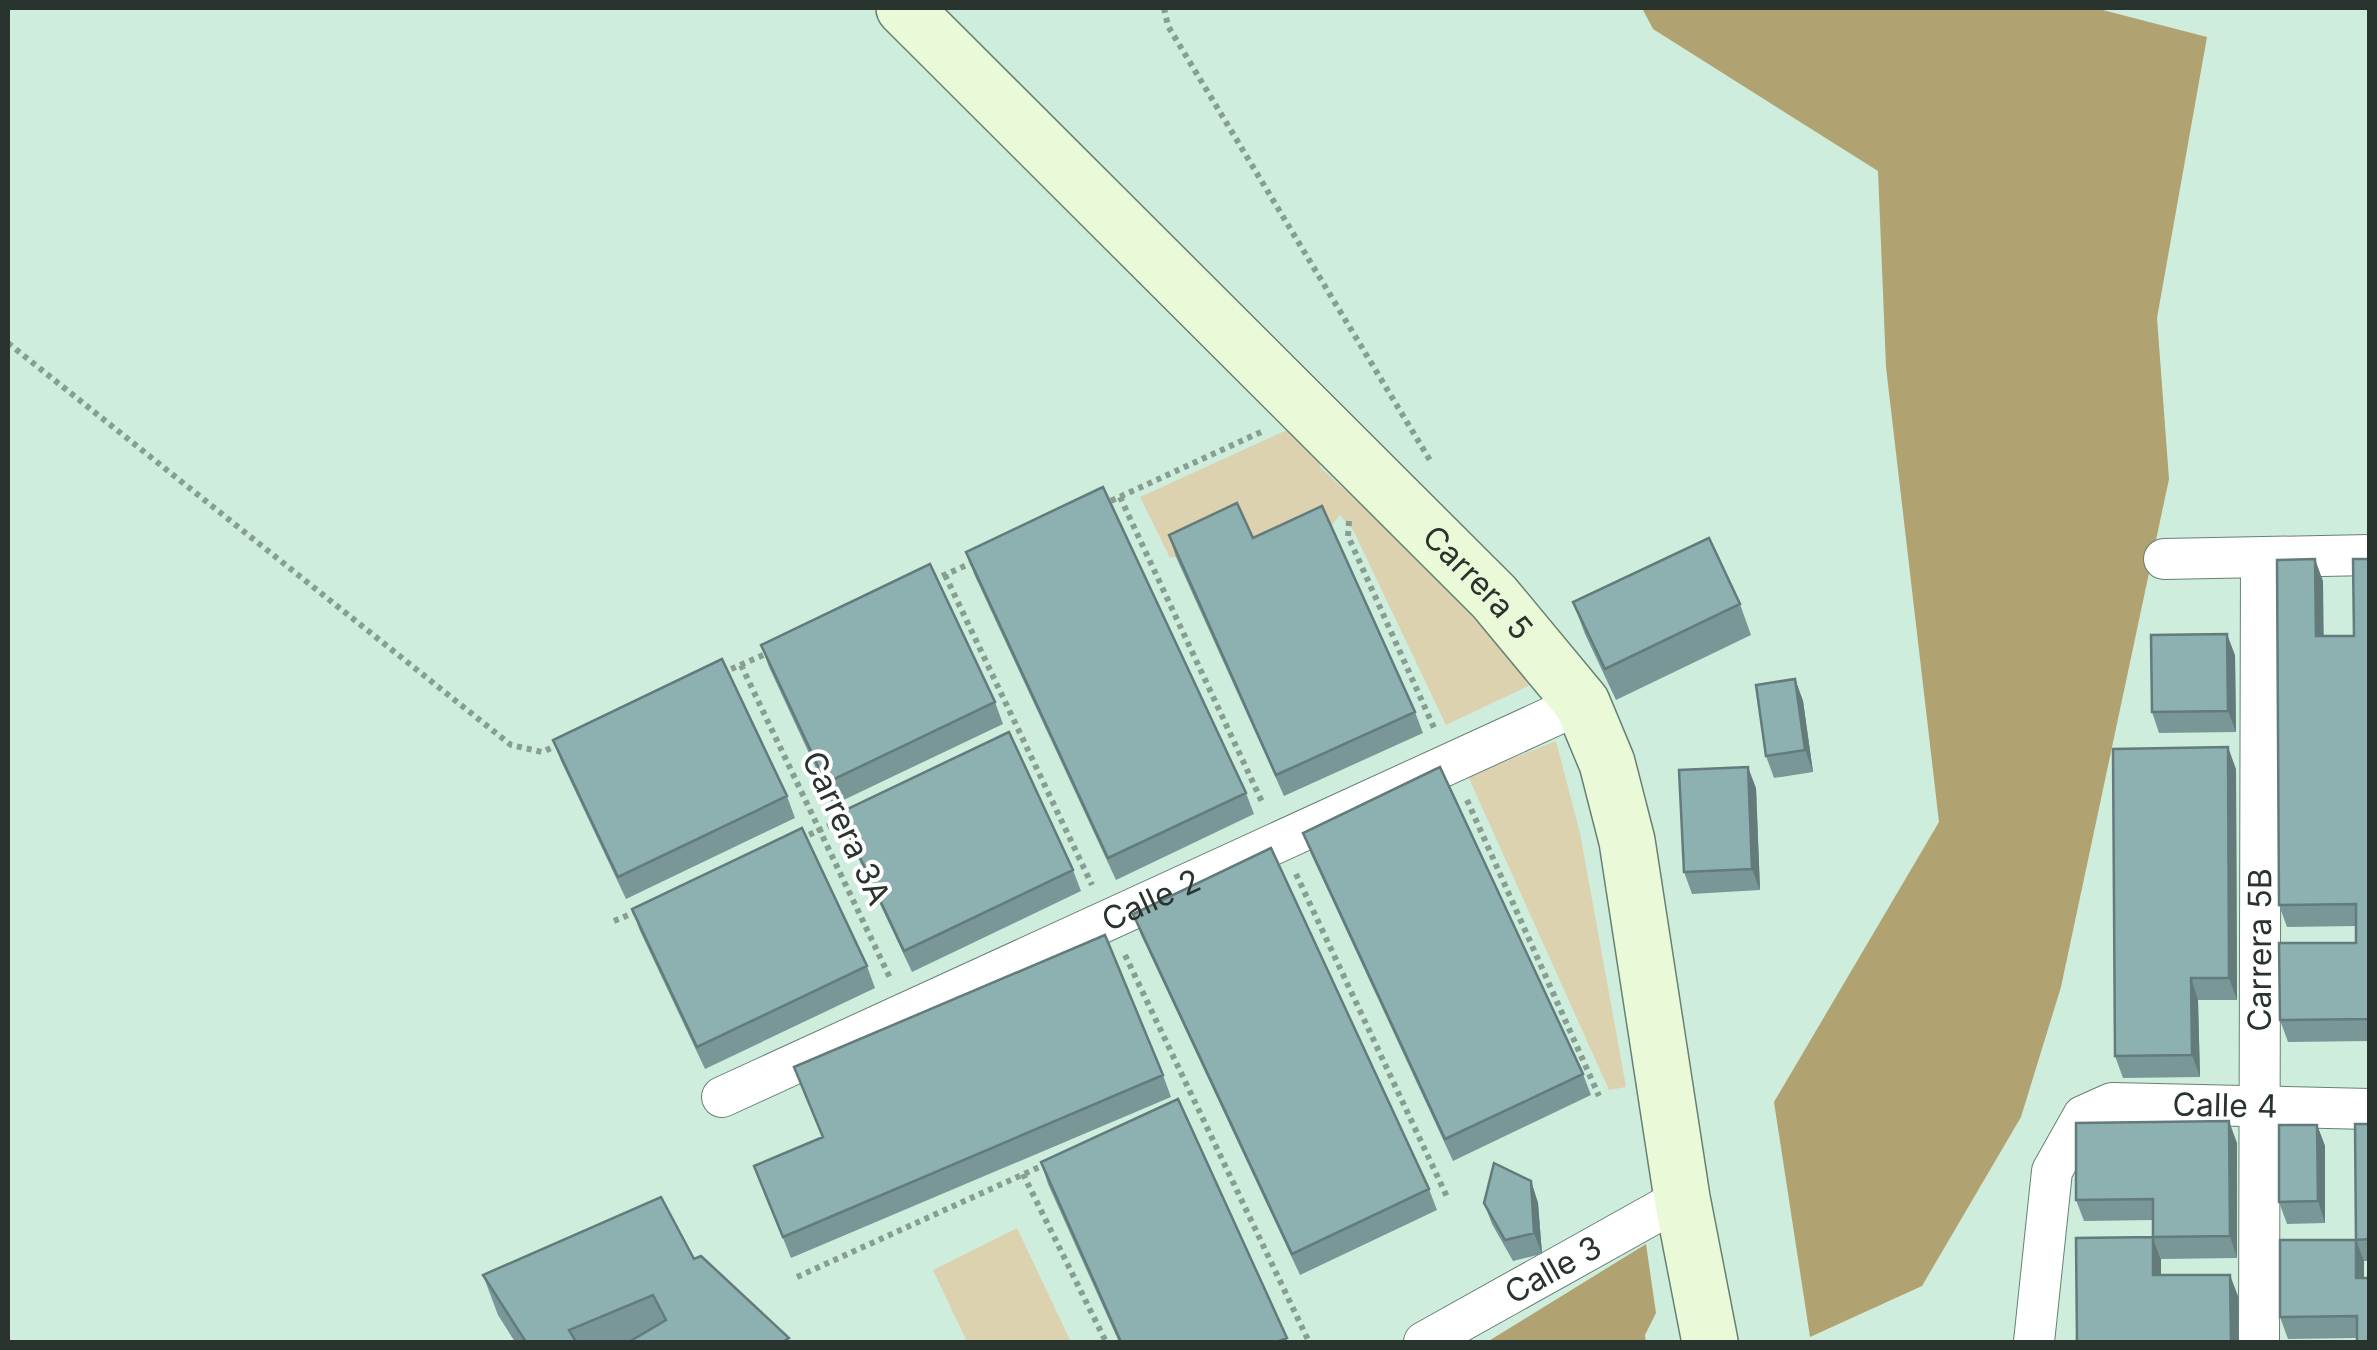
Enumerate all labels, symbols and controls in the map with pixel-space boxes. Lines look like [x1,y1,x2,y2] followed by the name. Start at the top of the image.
[1415,517,1541,647] street label: Carrera 5
[794,745,899,911] street label: Carrera 3A
[1095,861,1206,939] street label: Calle 2
[2240,868,2279,1032] street label: Carrera 5B
[2172,1084,2278,1126] street label: Calle 4
[1498,1227,1608,1312] street label: Calle 3

